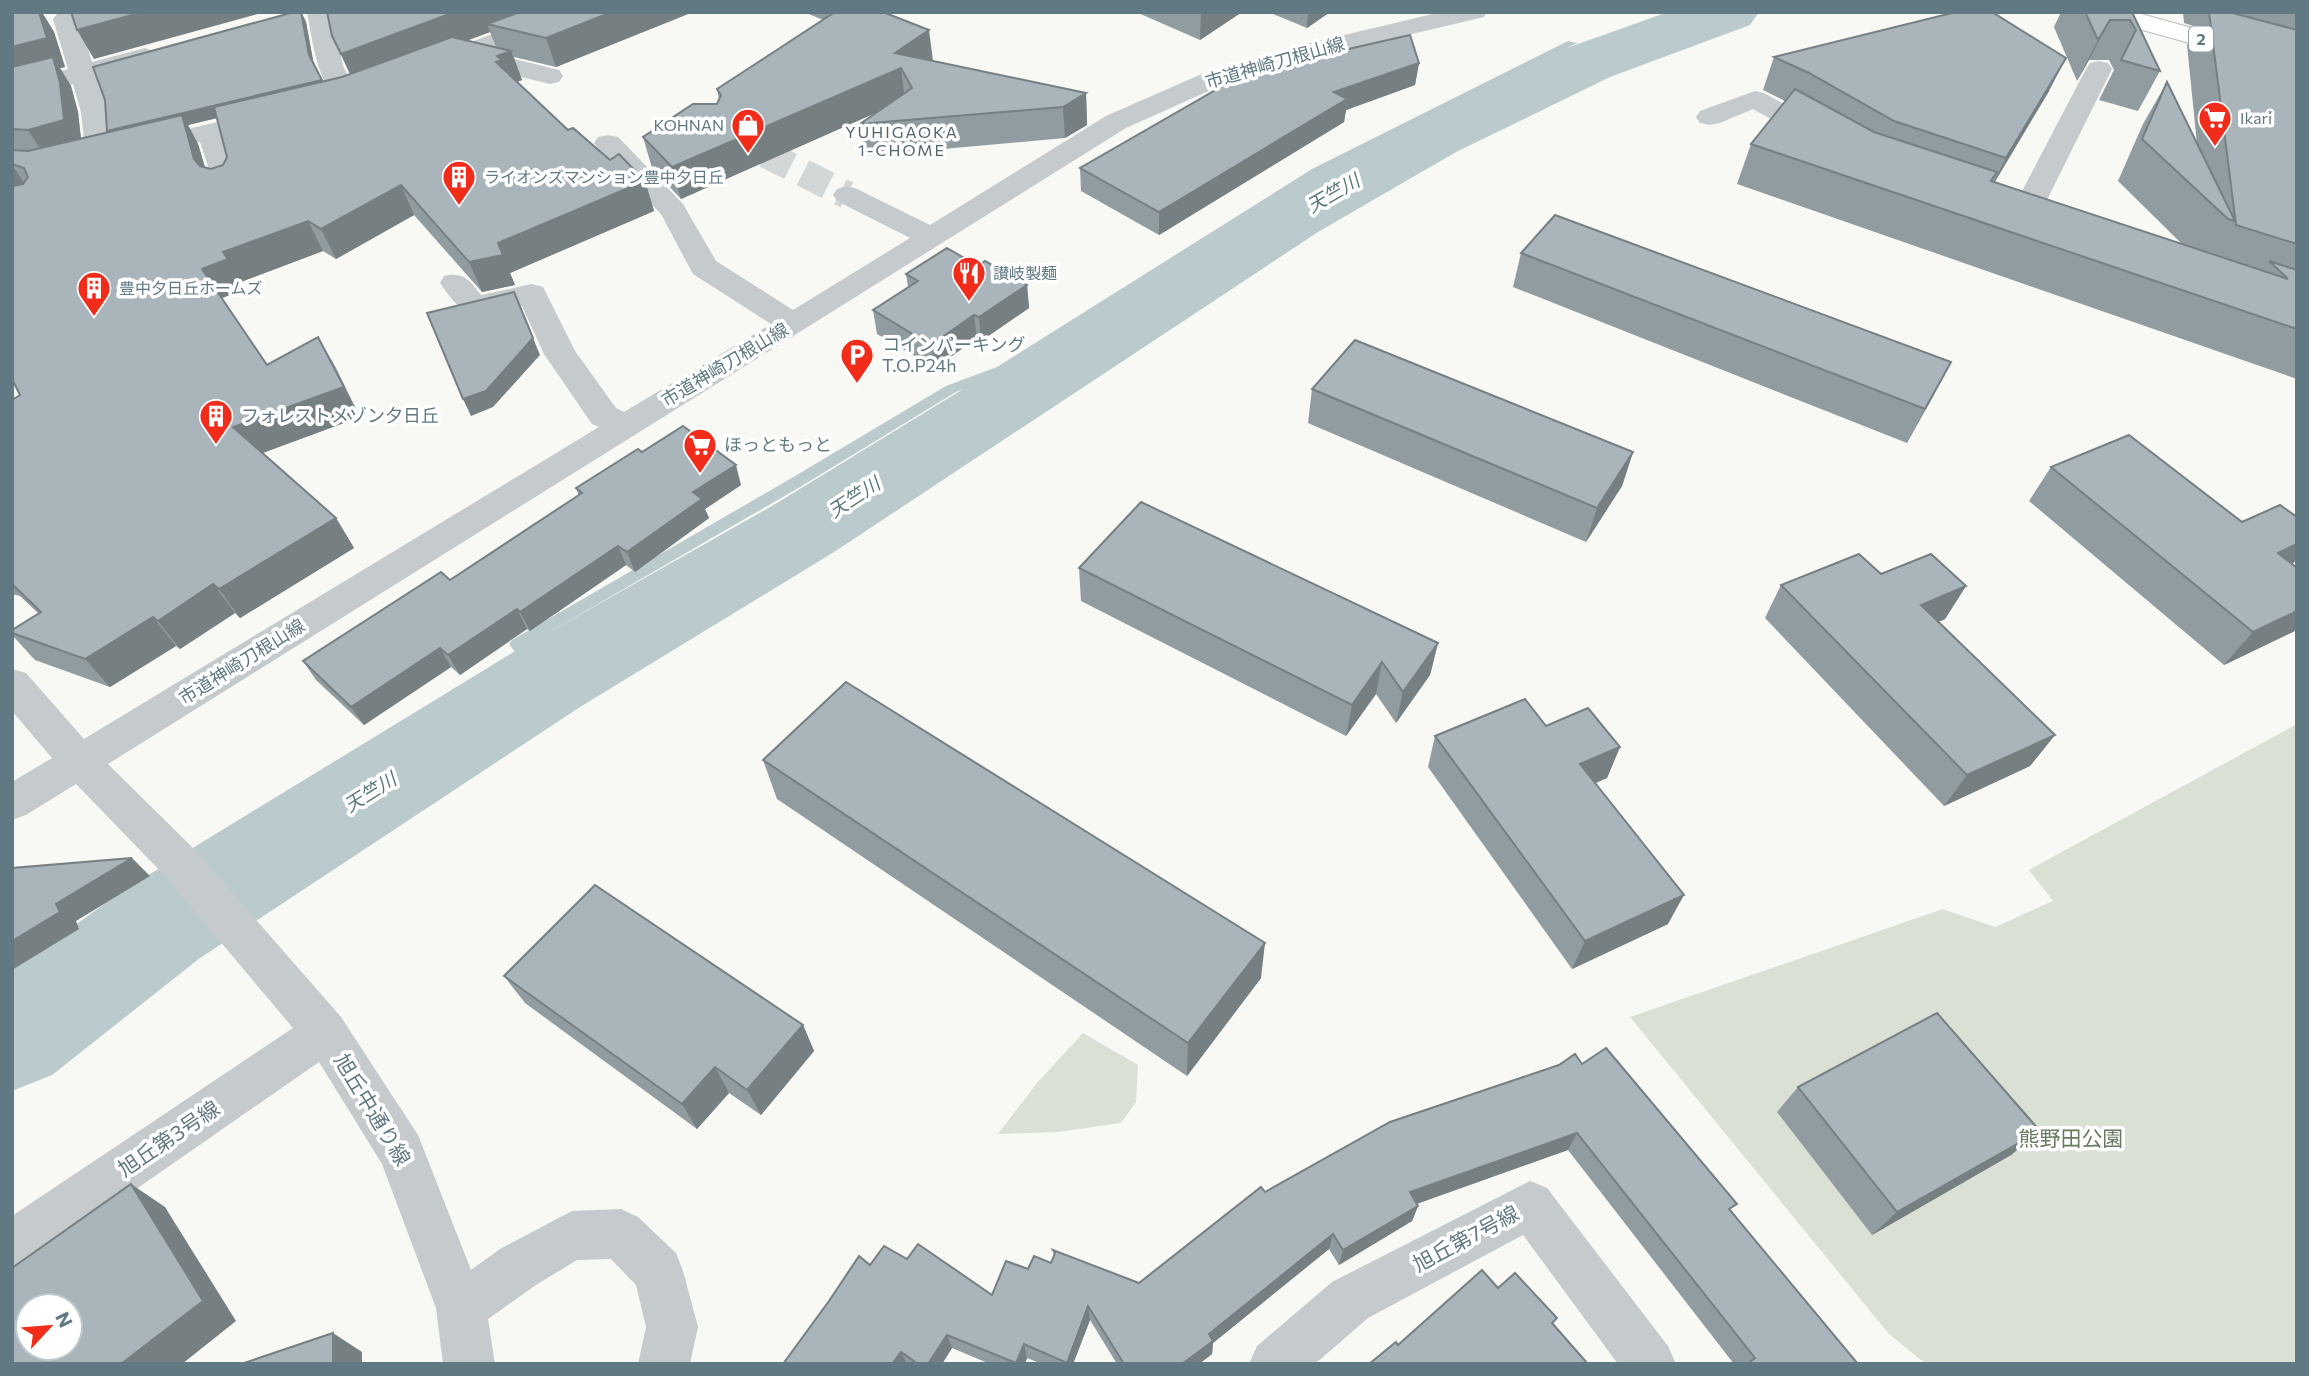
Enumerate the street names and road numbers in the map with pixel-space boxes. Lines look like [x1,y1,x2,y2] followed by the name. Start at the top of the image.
[2189,26,2213,52] road number: 2
[1202,32,1347,92] street label: 市道神崎刀根山線
[657,318,792,411] street label: 市道神崎刀根山線
[175,614,308,709] street label: 市道神崎刀根山線
[330,1049,416,1170] street label: 旭丘中通り線
[113,1095,224,1181] street label: 旭丘第3号線
[1408,1199,1522,1276] street label: 旭丘第7号線

